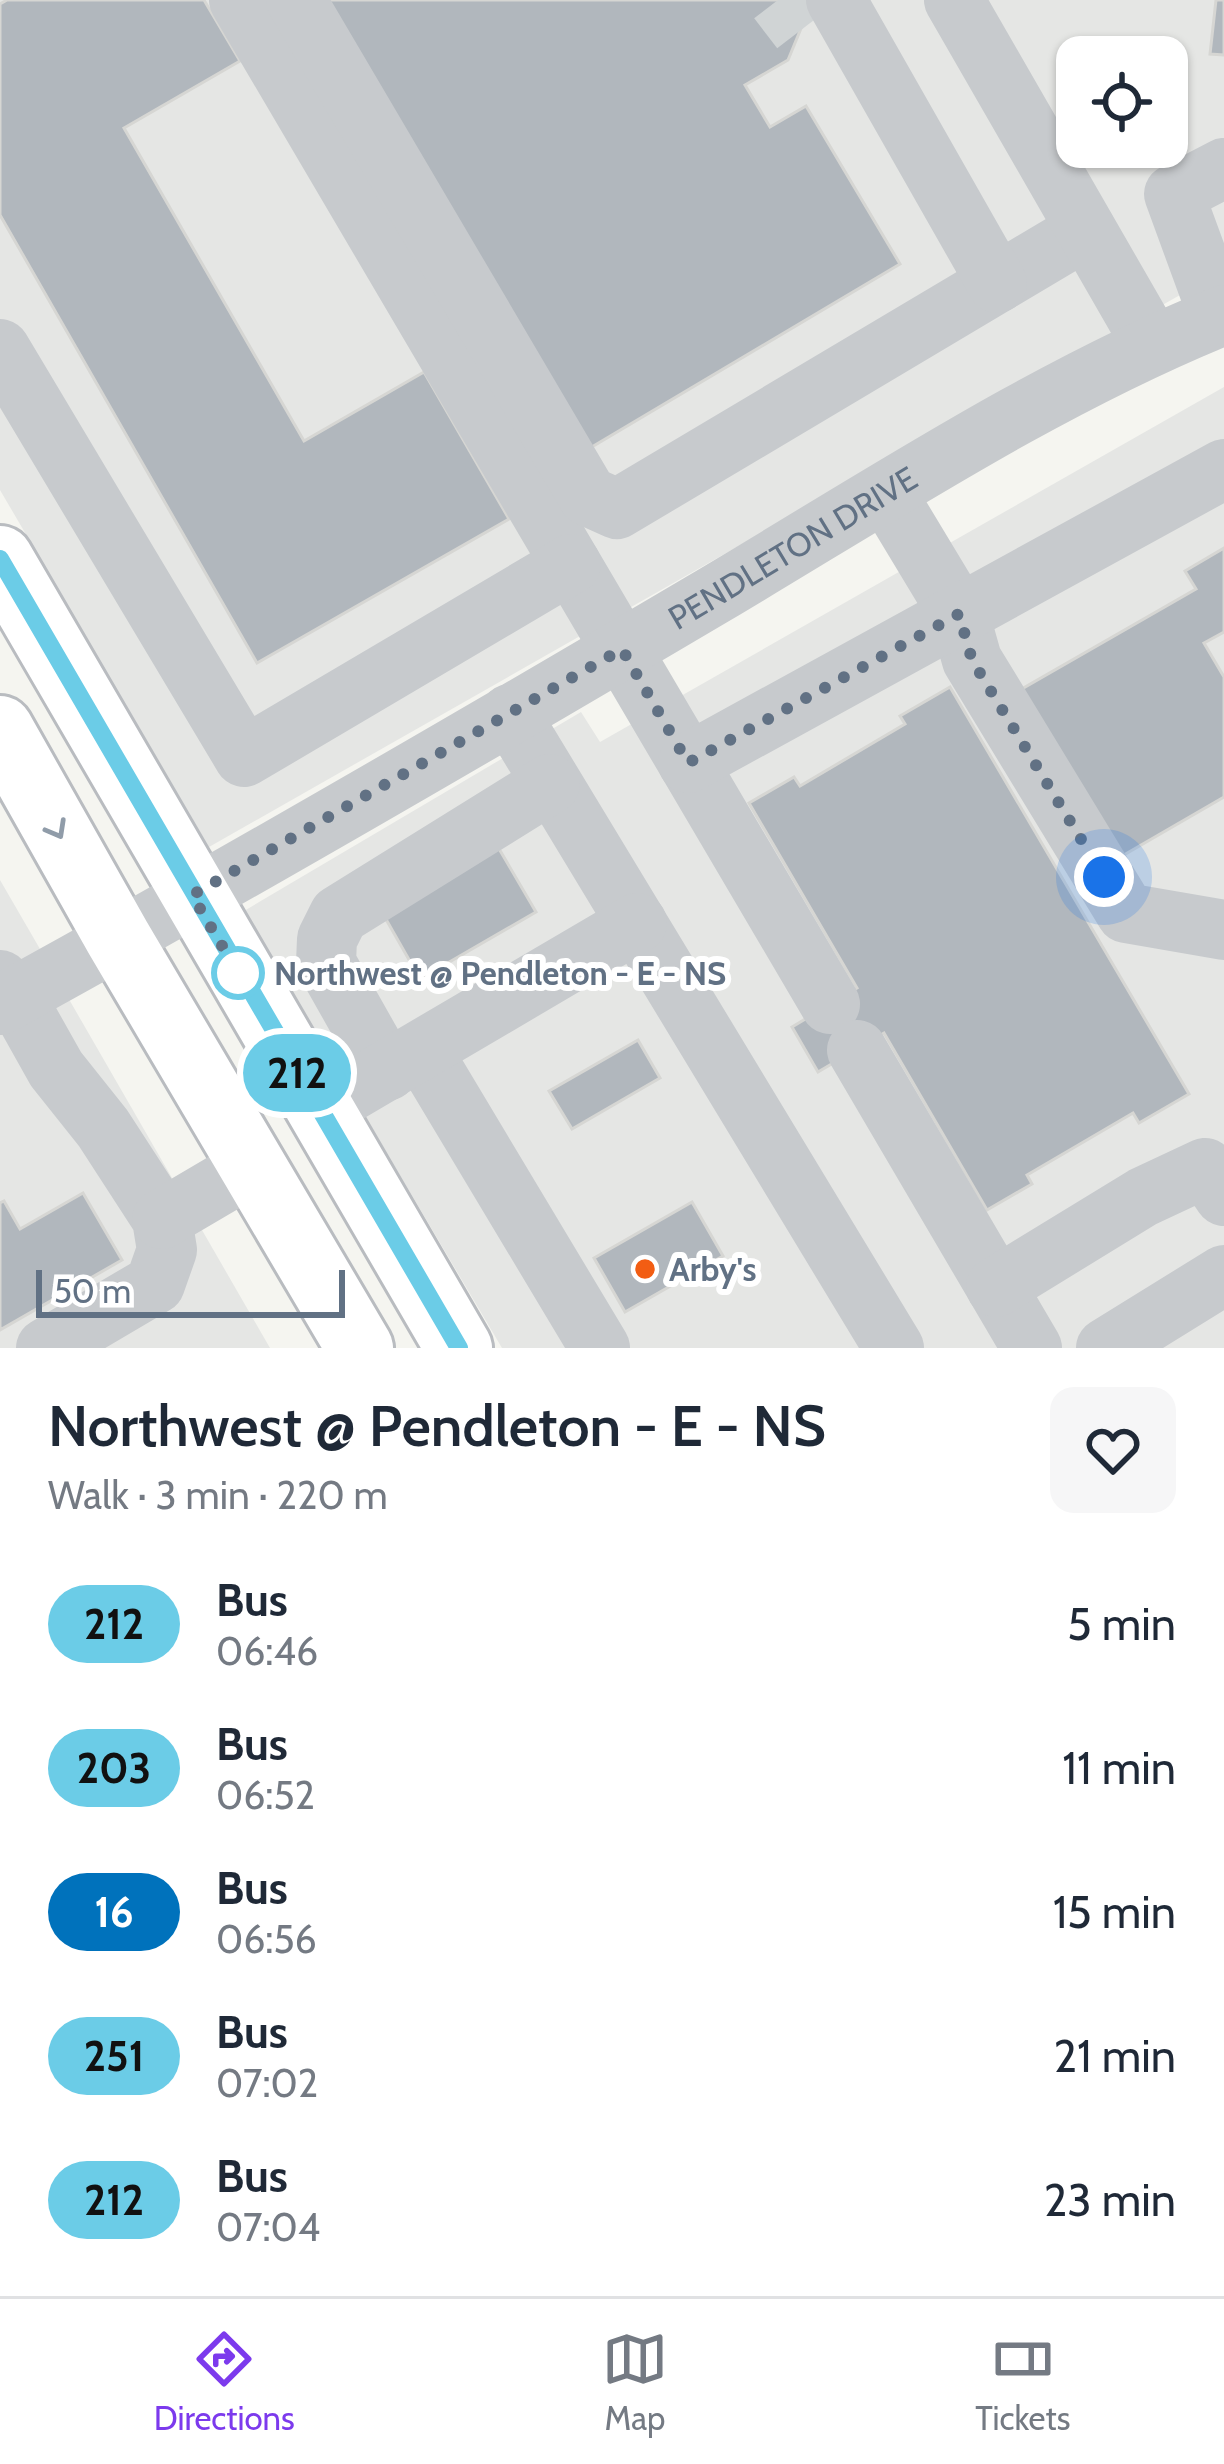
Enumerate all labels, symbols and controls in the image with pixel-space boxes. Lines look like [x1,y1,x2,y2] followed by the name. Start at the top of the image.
[1056,36,1188,168] map controls
[1056,36,1188,168] button: locate
[661,458,924,638] street label: PENDLETON DRIVE
[43,818,66,839] one-way arrow
[1074,847,1134,907] your location
[213,948,263,998] marker: Northwest @ Pendleton - E - NS
[274,953,726,993] place label: Northwest @ Pendleton - E - NS
[228,1034,366,1112] line badge: 212
[267,1047,327,1099] text: 212
[669,1249,756,1289] place label: Arby's
[632,1256,658,1282] marker: Arby's
[36,1264,345,1317] scale bar
[54,1271,131,1311] text: 50 m
[1050,1387,1176,1513] button: heart
[48,1391,826,1460] text: Northwest @ Pendleton - E - NS
[48,1471,388,1519] text: Walk · 3 min · 220 m
[216,1573,288,1627] text: Bus
[1067,1597,1176,1651] text: 5 min
[84,1598,144,1650] text: 212
[216,1627,318,1675] text: 06:46
[216,1717,288,1771] text: Bus
[1062,1741,1176,1795] text: 11 min
[77,1742,151,1794] text: 203
[216,1771,315,1819] text: 06:52
[216,1861,288,1915] text: Bus
[1053,1885,1176,1939] text: 15 min
[94,1886,134,1938] text: 16
[216,1915,317,1963] text: 06:56
[216,2005,288,2059] text: Bus
[1053,2029,1176,2083] text: 21 min
[84,2030,144,2082] text: 251
[216,2059,318,2107] text: 07:02
[216,2149,288,2203] text: Bus
[1044,2173,1176,2227] text: 23 min
[84,2174,144,2226] text: 212
[216,2203,320,2251] text: 07:04
[154,2326,295,2438] tab: Directions
[602,2326,668,2438] tab: Map
[975,2326,1070,2438] tab: Tickets

